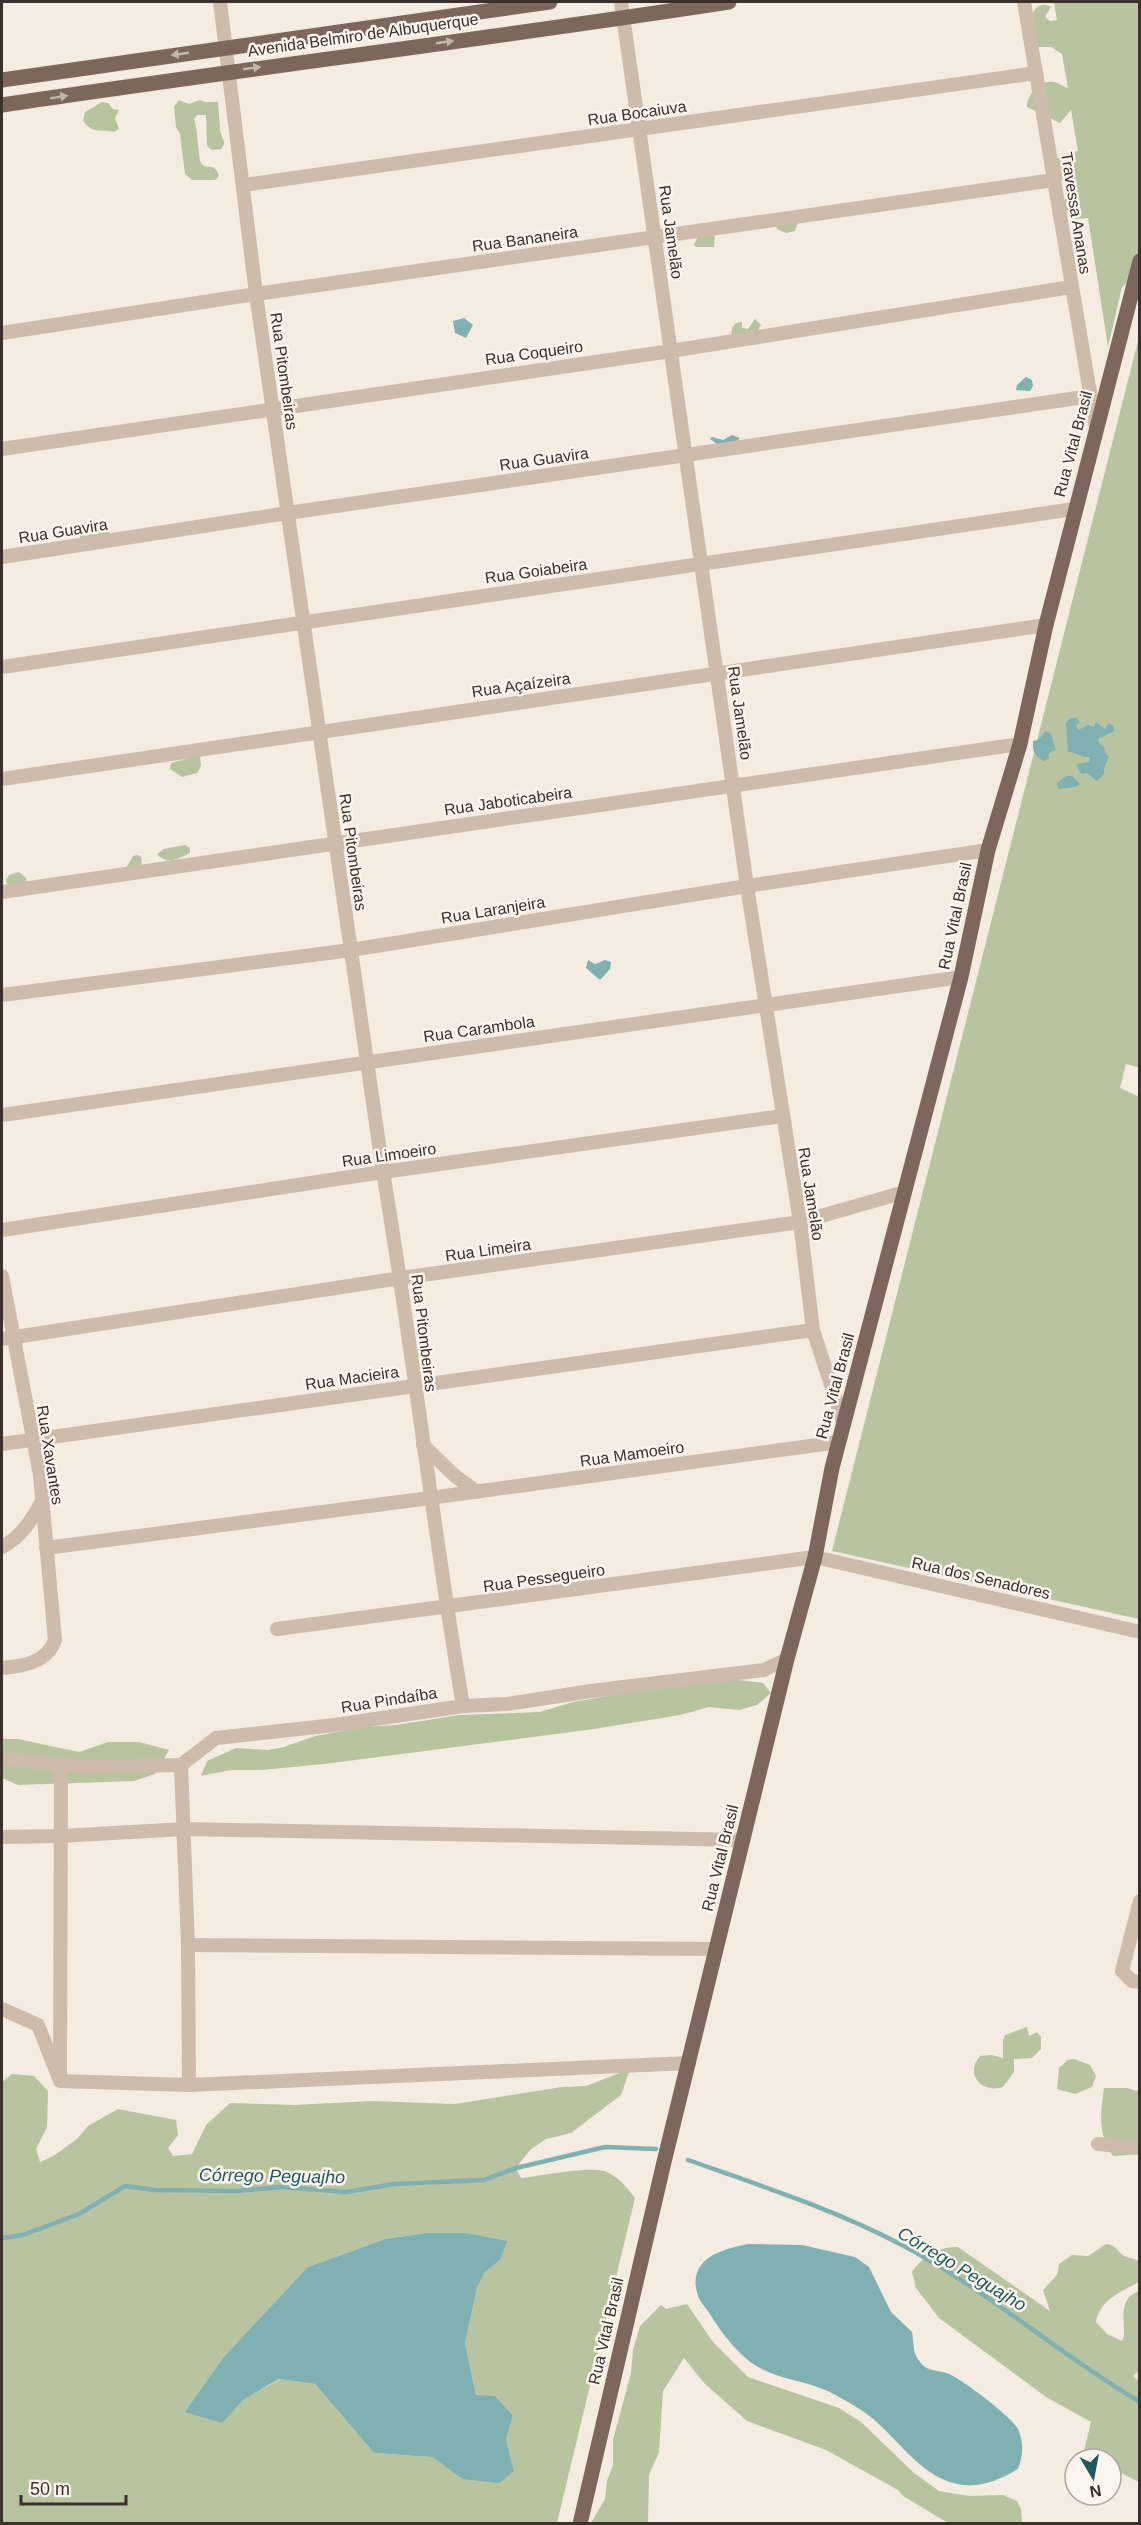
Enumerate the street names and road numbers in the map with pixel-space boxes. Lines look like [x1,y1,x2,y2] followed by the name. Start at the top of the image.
[247,10,480,60] street label: Avenida Belmiro de Albuquerque
[586,98,688,128] street label: Rua Bocaiuva
[1058,151,1094,275] street label: Travessa Ananas
[656,184,686,280] street label: Rua Jamelão
[471,223,579,255] street label: Rua Bananeira
[267,311,301,431] street label: Rua Pitombeiras
[484,338,584,368] street label: Rua Coqueiro
[1051,389,1095,499] street label: Rua Vital Brasil
[498,444,590,474] street label: Rua Guavira
[17,516,109,546] street label: Rua Guavira
[484,555,588,587] street label: Rua Goiabeira
[725,665,755,761] street label: Rua Jamelão
[470,670,572,700] street label: Rua Açaízeira
[443,784,573,818] street label: Rua Jaboticabeira
[336,792,370,912] street label: Rua Pitombeiras
[935,861,975,971] street label: Rua Vital Brasil
[440,893,546,927] street label: Rua Laranjeira
[422,1013,536,1045] street label: Rua Carambola
[341,1140,437,1170] street label: Rua Limoeiro
[795,1146,827,1242] street label: Rua Jamelão
[444,1236,532,1264] street label: Rua Limeira
[408,1273,440,1393] street label: Rua Pitombeiras
[813,1331,857,1441] street label: Rua Vital Brasil
[304,1363,400,1393] street label: Rua Macieira
[34,1404,66,1506] street label: Rua Xavantes
[579,1438,685,1470] street label: Rua Mamoeiro
[910,1554,1052,1602] street label: Rua dos Senadores
[482,1561,606,1595] street label: Rua Pessegueiro
[340,1684,438,1716] street label: Rua Pindaíba
[699,1803,741,1913] street label: Rua Vital Brasil
[585,2276,627,2386] street label: Rua Vital Brasil

